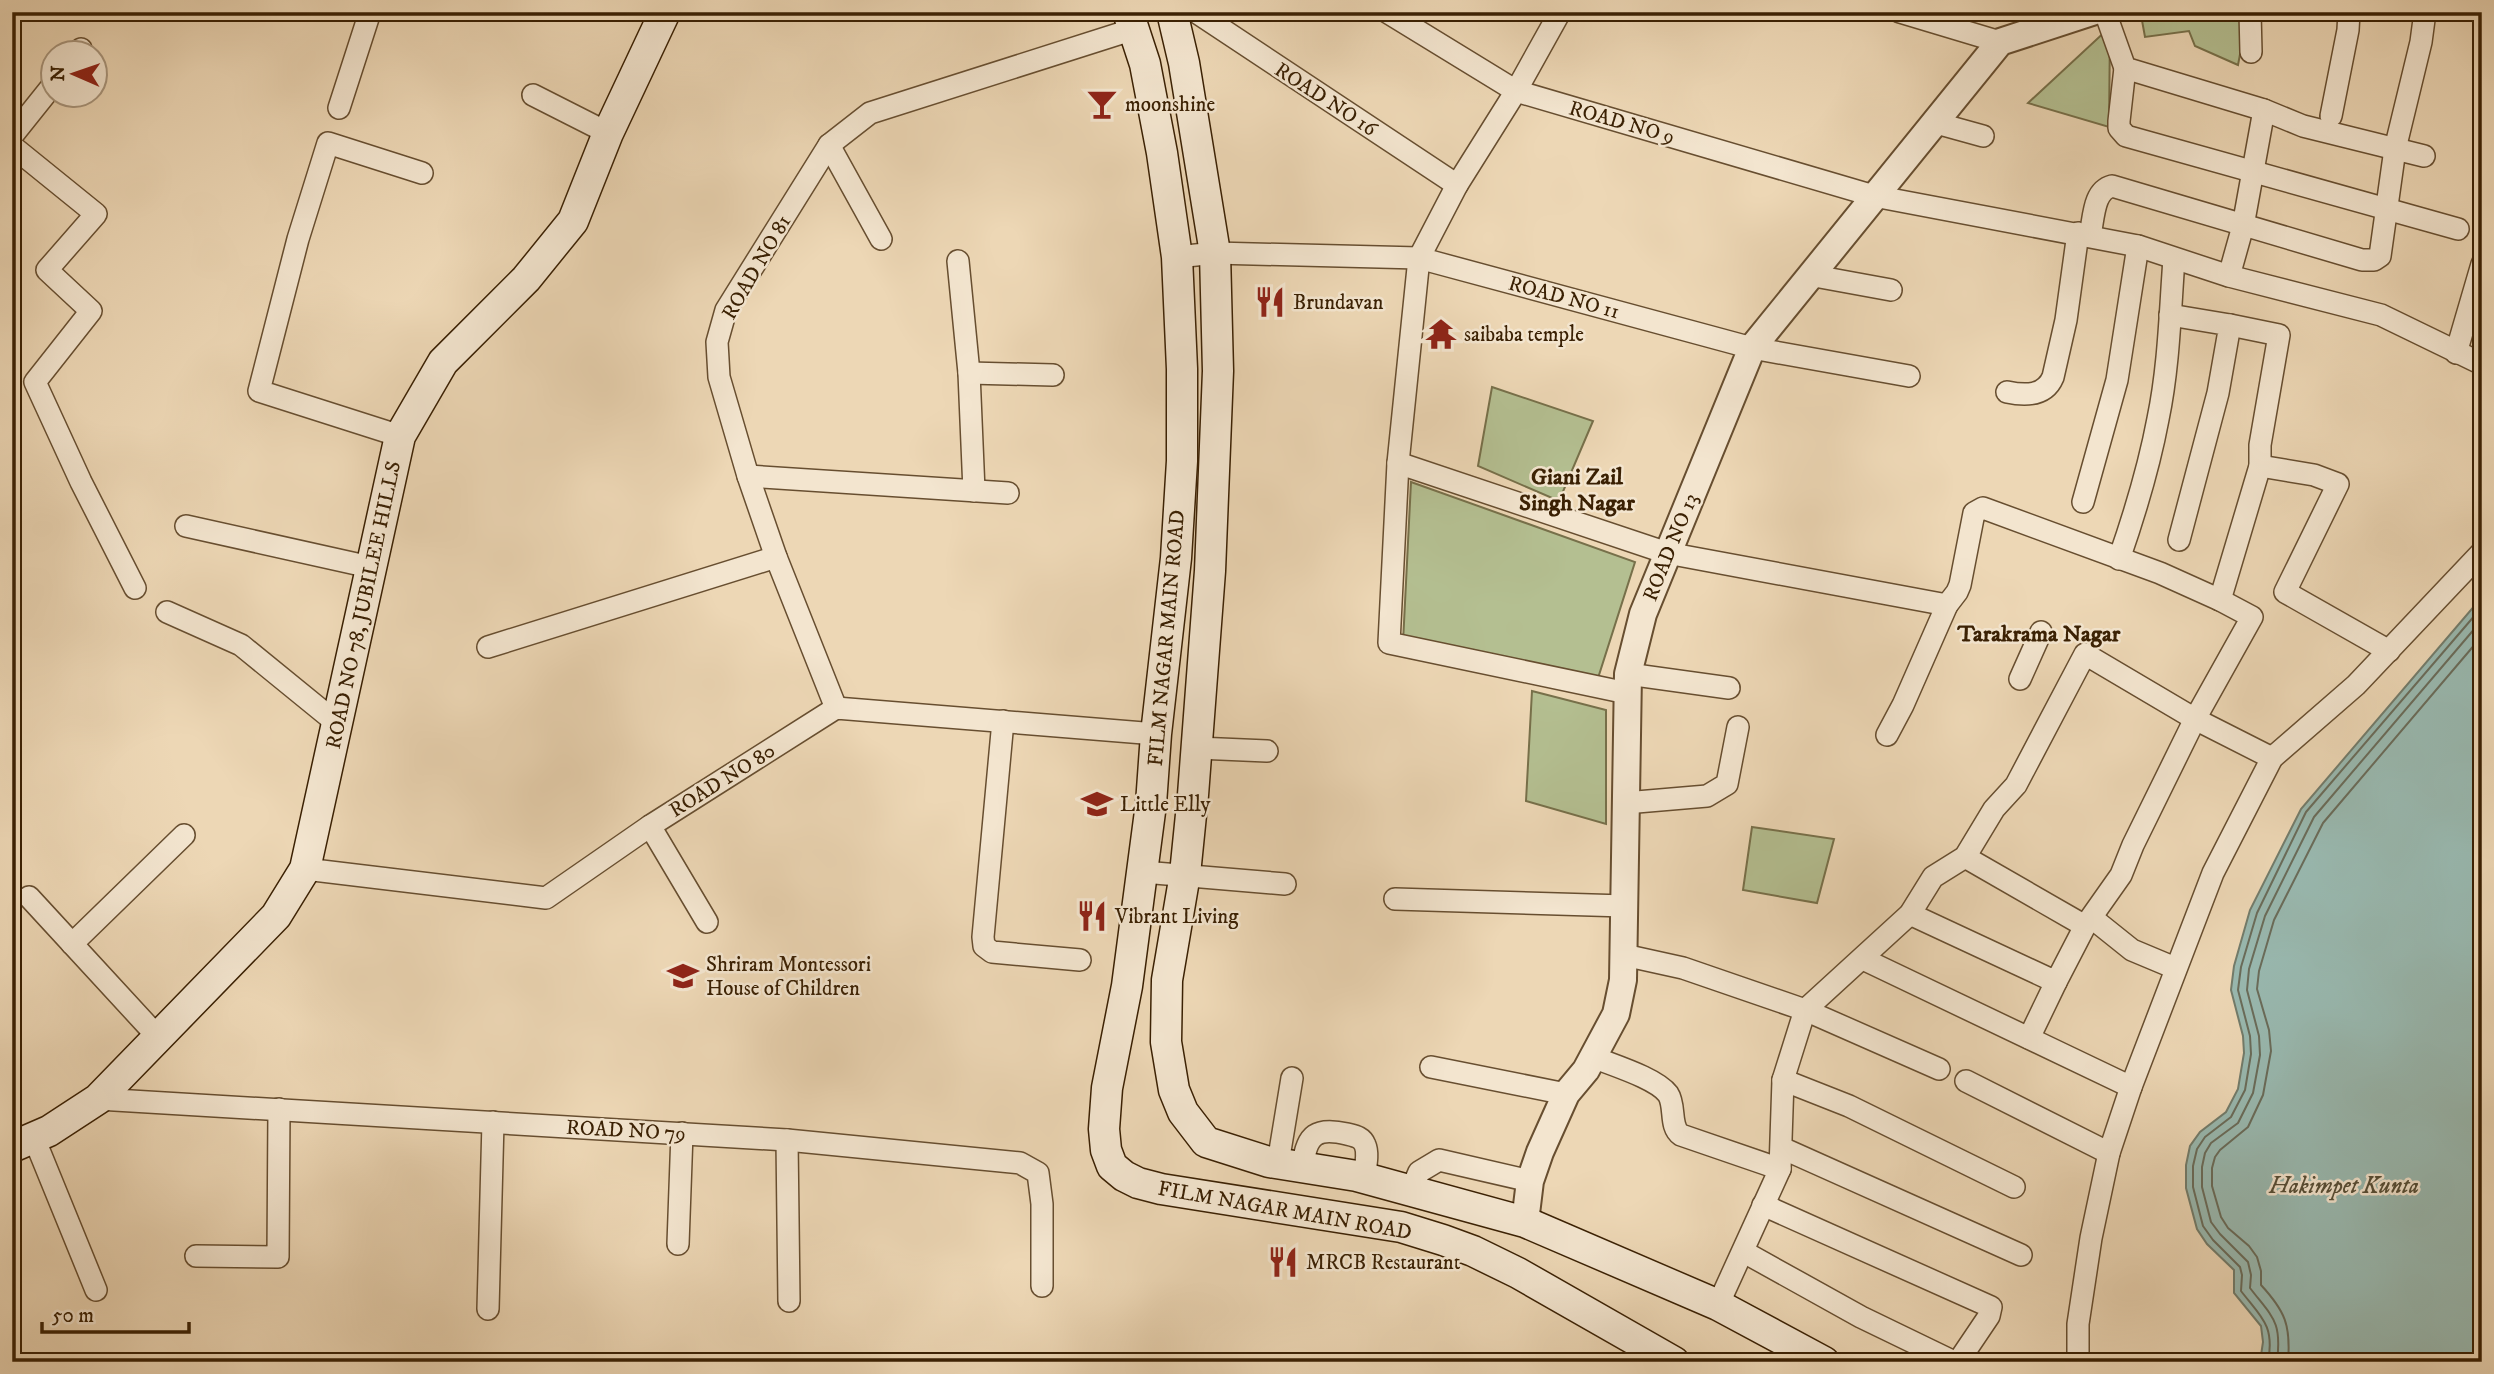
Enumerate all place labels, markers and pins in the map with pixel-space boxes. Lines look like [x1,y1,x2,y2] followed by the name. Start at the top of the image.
[1085,87,1119,121] bar icon: moonshine
[1125,92,1215,118] place label: moonshine
[1253,285,1287,319] restaurant icon: Brundavan
[1293,290,1384,316] place label: Brundavan
[1424,317,1458,351] temple icon: saibaba temple
[1464,322,1584,348] place label: saibaba temple
[1080,787,1114,821] school or university icon: Little Elly
[1120,792,1212,818] place label: Little Elly
[1075,899,1109,933] restaurant icon: Vibrant Living
[1114,904,1239,930] place label: Vibrant Living
[706,952,871,1002] place label: Shriram Montessori House of Children
[666,959,700,993] school or university icon: Shriram Montessori House of Children
[1266,1245,1300,1279] restaurant icon: MRCB Restaurant
[1306,1250,1461,1276] place label: MRCB Restaurant

